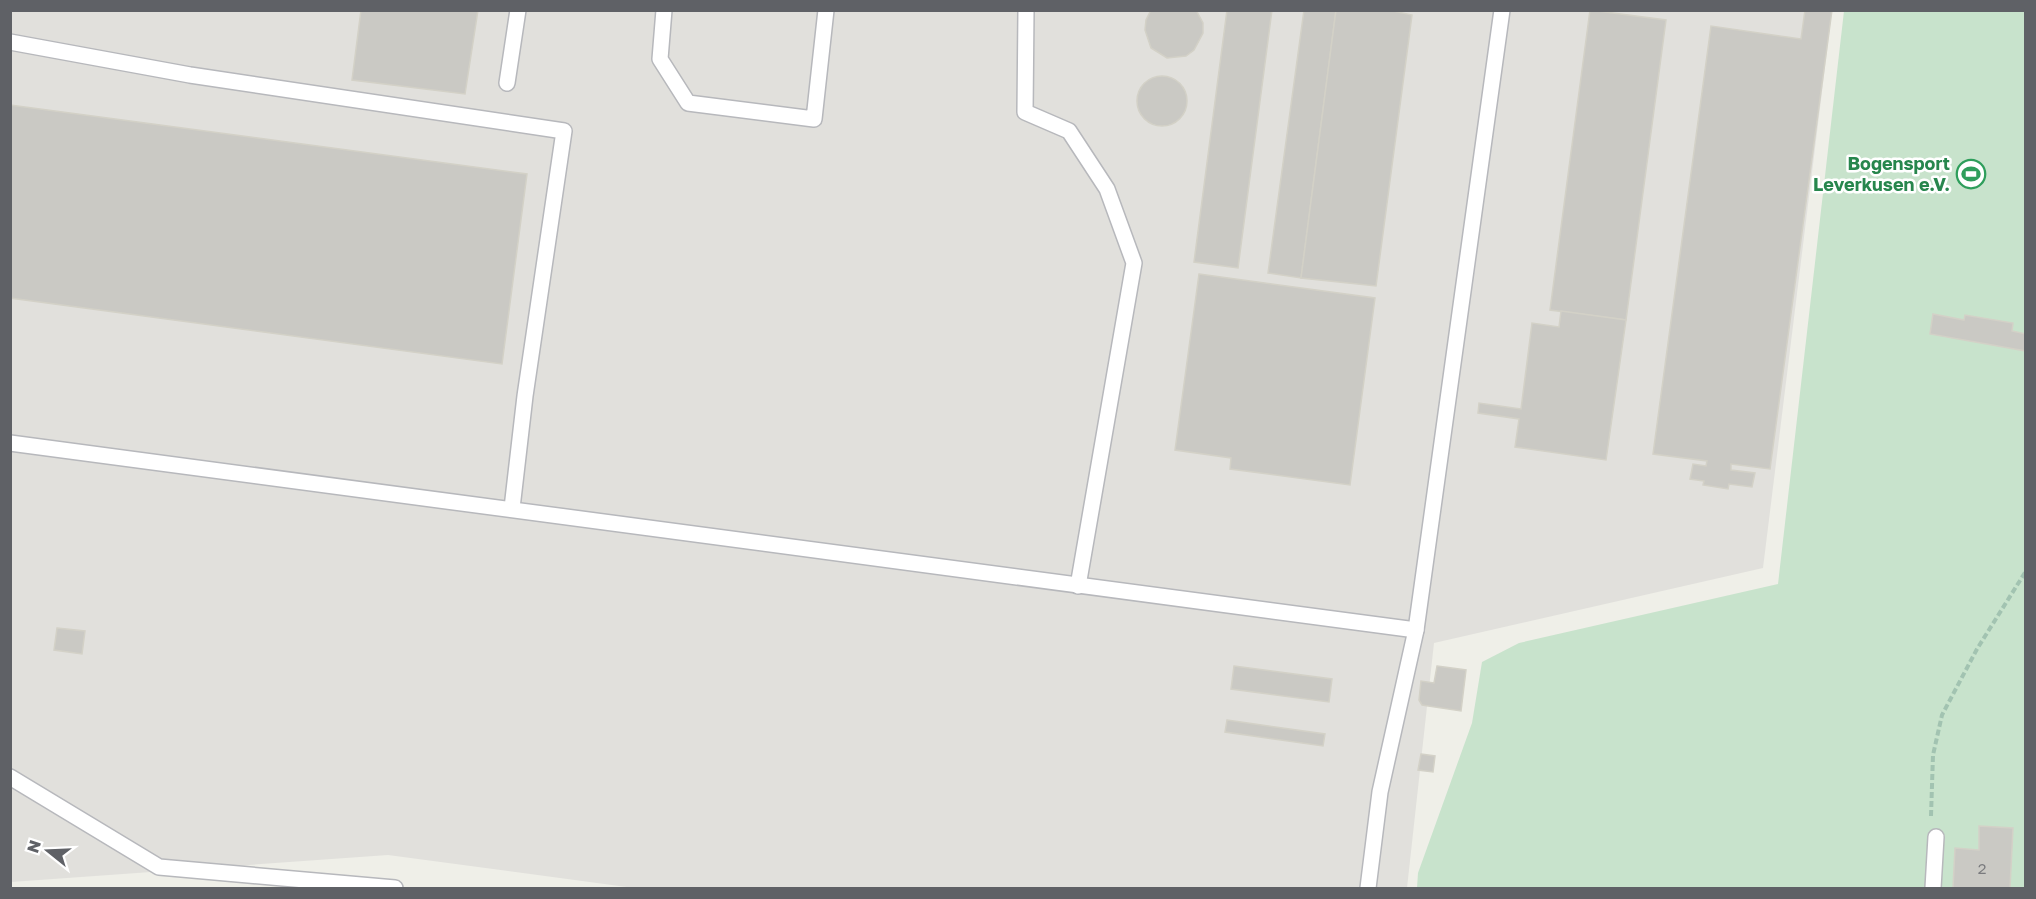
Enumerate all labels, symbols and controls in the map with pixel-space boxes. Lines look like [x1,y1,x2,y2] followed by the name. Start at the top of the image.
[1813,152,1950,195] place label: Bogensport Leverkusen e.V.
[1955,158,1987,190] sports icon: Bogensport Leverkusen e.V.
[18,821,78,881] north arrow
[22,837,45,855] text: N
[1978,859,1986,877] house number: 2

